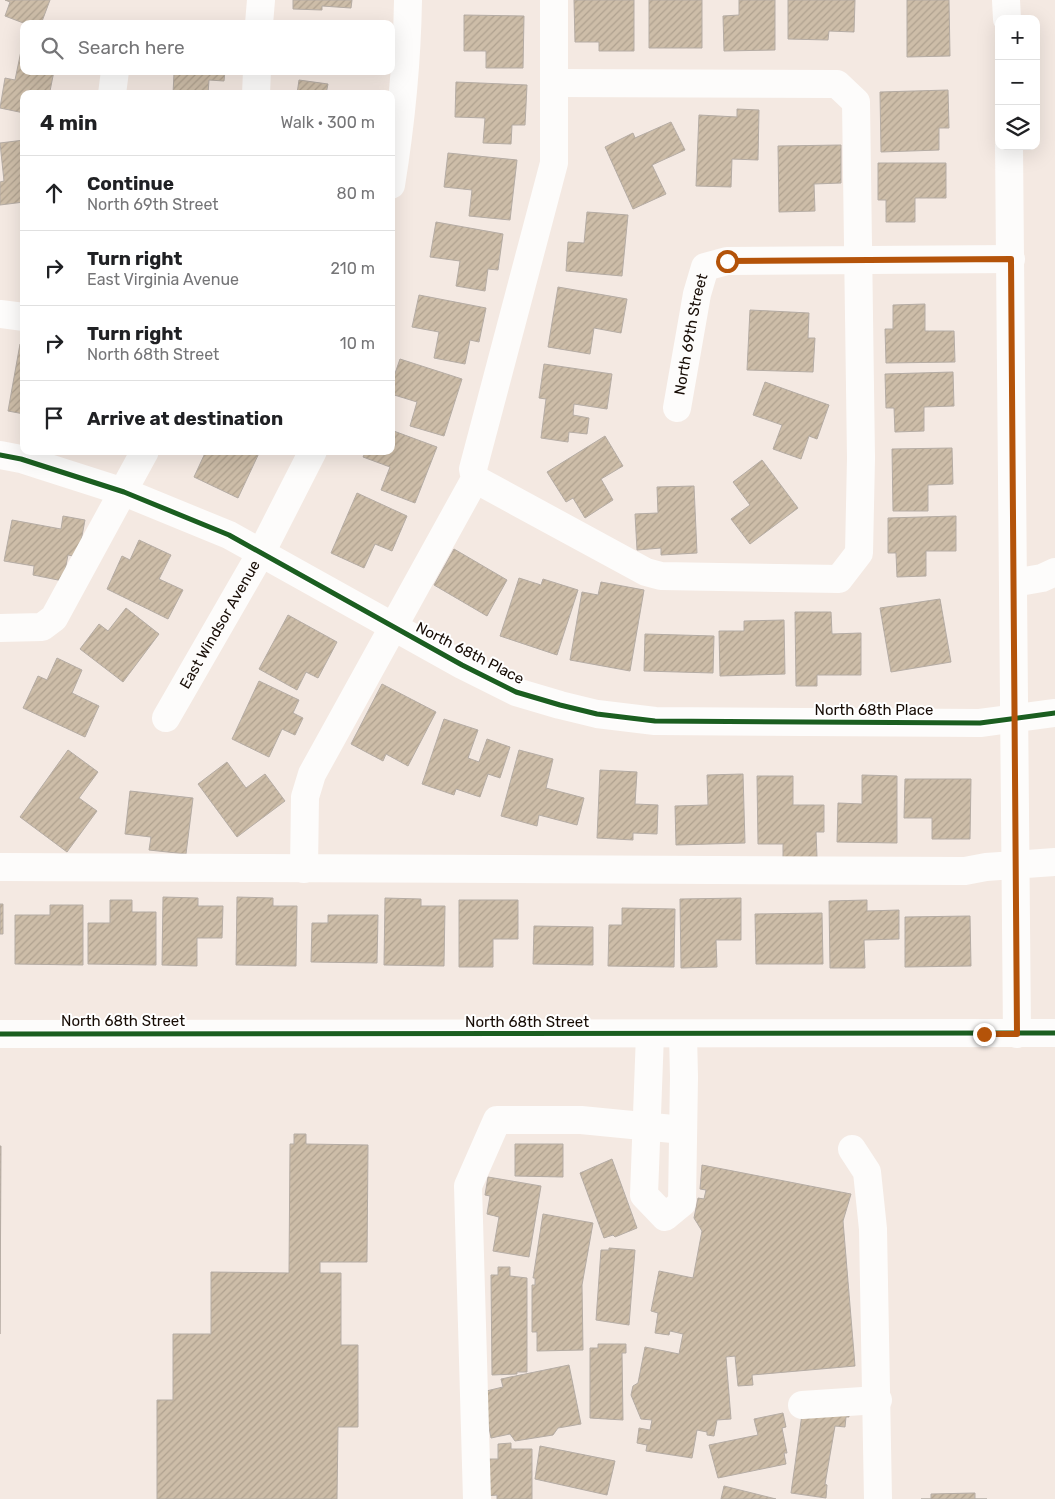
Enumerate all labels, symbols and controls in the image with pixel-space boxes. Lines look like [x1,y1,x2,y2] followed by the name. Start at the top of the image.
[995,15,1040,150] map controls
[995,15,1040,60] button: +
[20,20,395,75] search box
[38,34,66,62] icon: search
[78,36,185,59] text: Search here
[995,60,1040,105] button: −
[995,105,1040,150] button: layers
[40,110,98,135] text: 4 min
[281,113,375,132] text: Walk · 300 m
[87,172,174,195] text: Continue
[40,179,68,207] icon: ahead
[337,184,375,203] text: 80 m
[87,195,219,214] text: North 69th Street
[87,247,182,270] text: Turn right
[716,250,739,273] route start
[40,254,68,282] icon: right
[330,259,375,278] text: 210 m
[87,270,239,289] text: East Virginia Avenue
[670,271,712,397] street label: North 69th Street
[87,322,182,345] text: Turn right
[40,329,68,357] icon: right
[340,334,375,353] text: 10 m
[87,345,219,364] text: North 68th Street
[40,404,68,432] icon: arrive
[87,407,283,430] text: Arrive at destination
[176,557,264,692] street label: East Windsor Avenue
[413,618,527,688] street label: North 68th Place
[815,701,933,719] street label: North 68th Place
[61,1012,185,1030] street label: North 68th Street
[465,1013,589,1031] street label: North 68th Street
[973,1023,996,1046] route end

